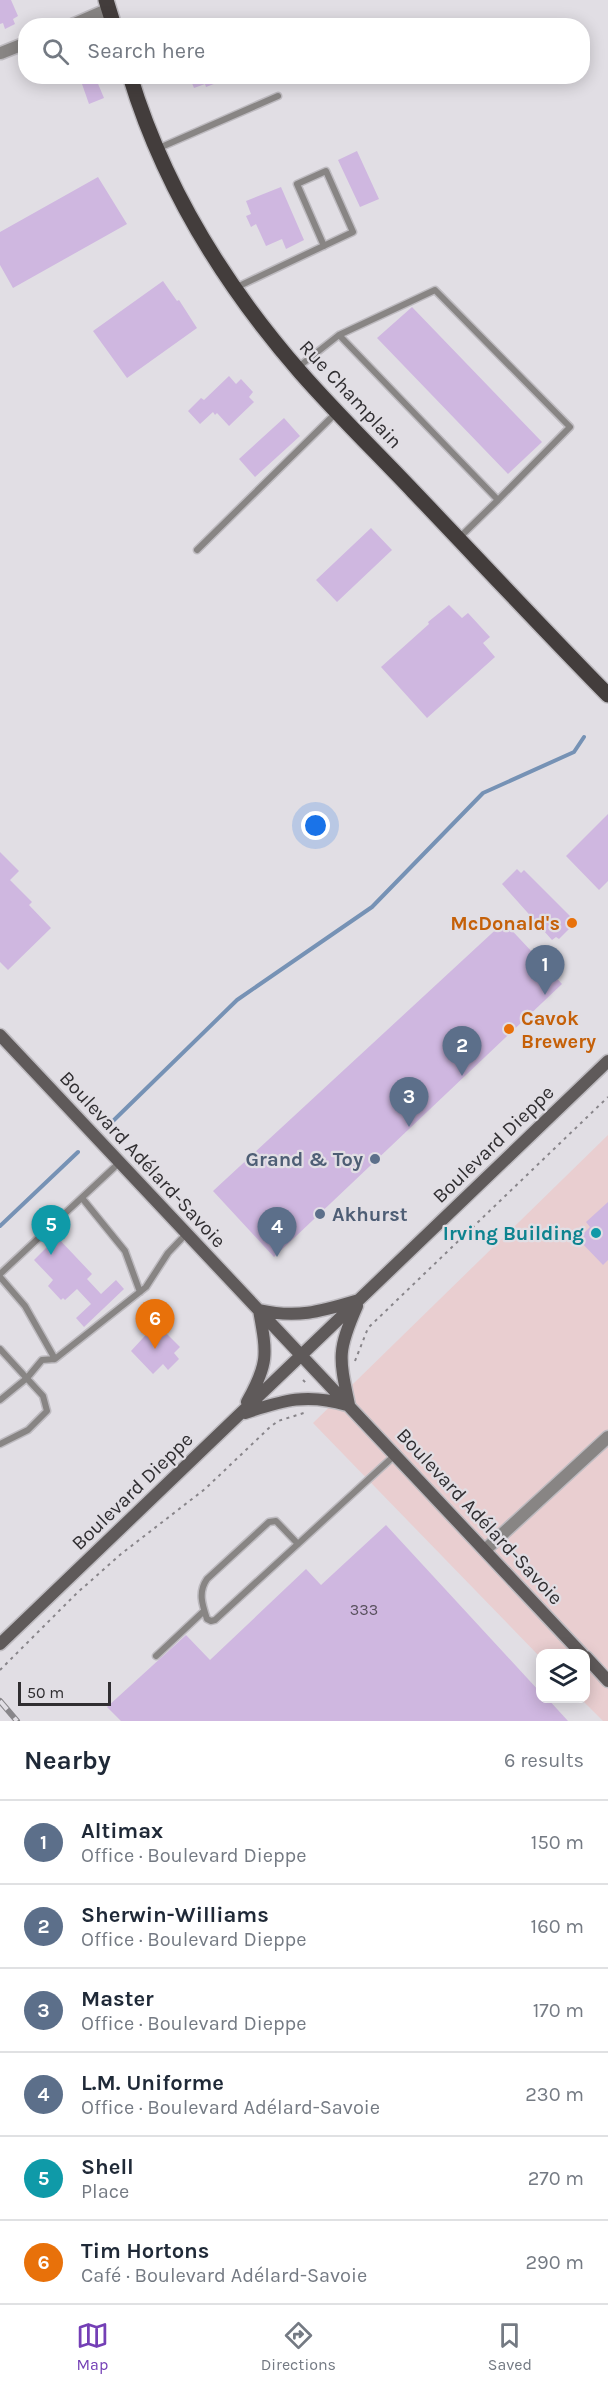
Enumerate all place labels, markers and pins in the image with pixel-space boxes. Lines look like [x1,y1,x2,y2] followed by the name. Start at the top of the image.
[450,912,560,935] place label: McDonald's
[565,916,579,930] marker: McDonald's
[526,946,564,995] pin: 1
[521,1007,596,1053] place label: Cavok Brewery
[502,1022,516,1036] marker: Cavok Brewery
[442,1026,482,1076] pin: 2
[390,1078,428,1127] pin: 3
[246,1148,363,1171] place label: Grand & Toy
[368,1152,382,1166] marker: Grand & Toy
[332,1203,408,1226] place label: Akhurst
[32,1206,70,1255] pin: 5
[313,1207,327,1221] marker: Akhurst
[258,1208,296,1257] pin: 4
[443,1222,584,1245] place label: Irving Building
[589,1226,603,1240] marker: Irving Building
[136,1300,174,1349] pin: 6

